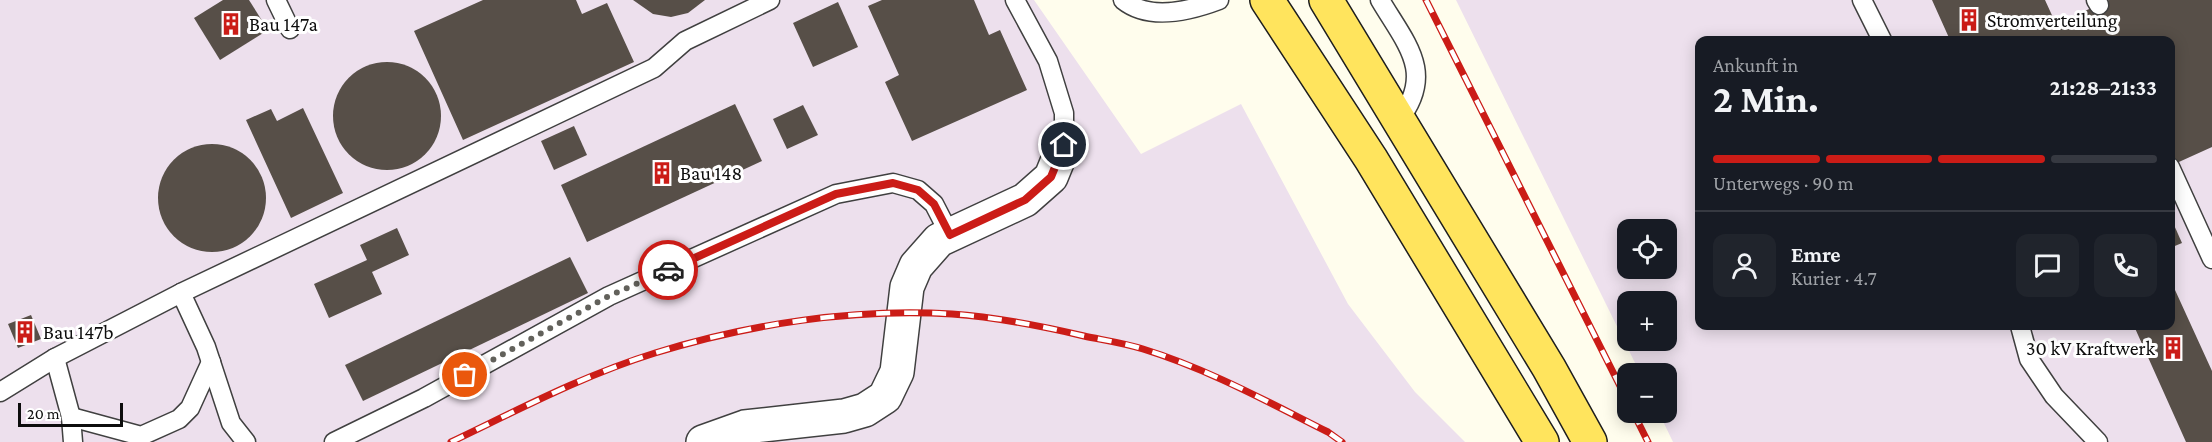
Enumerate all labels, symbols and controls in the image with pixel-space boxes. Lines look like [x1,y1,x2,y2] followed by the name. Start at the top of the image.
[1956,7,1982,33] building icon: Stromverteilung
[1987,9,2118,32] place label: Stromverteilung
[218,11,244,37] building icon: Bau 147a
[249,13,318,35] place label: Bau 147a
[1713,54,1798,76] text: Ankunft in
[2050,75,2157,100] text: 21:28–21:33
[1713,77,1819,120] text: 2 Min.
[1038,119,1089,170] pin
[1047,128,1080,161] icon: home
[649,160,675,186] building icon: Bau 148
[680,162,742,184] place label: Bau 148
[1713,172,1853,194] text: Unterwegs · 90 m
[1617,219,1677,423] map controls
[1617,219,1677,279] button: locate
[1713,234,1776,297] button: person
[2016,234,2079,297] button: chat
[2094,234,2157,297] button: phone
[638,240,698,300] courier
[1791,242,1841,267] text: Emre
[652,254,685,287] icon: car
[1791,267,1877,289] text: Kurier · 4.7
[1617,291,1677,351] button: +
[12,319,38,345] building icon: Bau 147b
[43,321,113,343] place label: Bau 147b
[2160,335,2186,361] building icon: 30 kV Kraftwerk
[2026,337,2155,359] place label: 30 kV Kraftwerk
[439,349,490,400] pin
[448,358,481,391] icon: bag
[1617,363,1677,423] button: −
[18,400,123,428] scale bar
[27,405,60,422] text: 20 m

